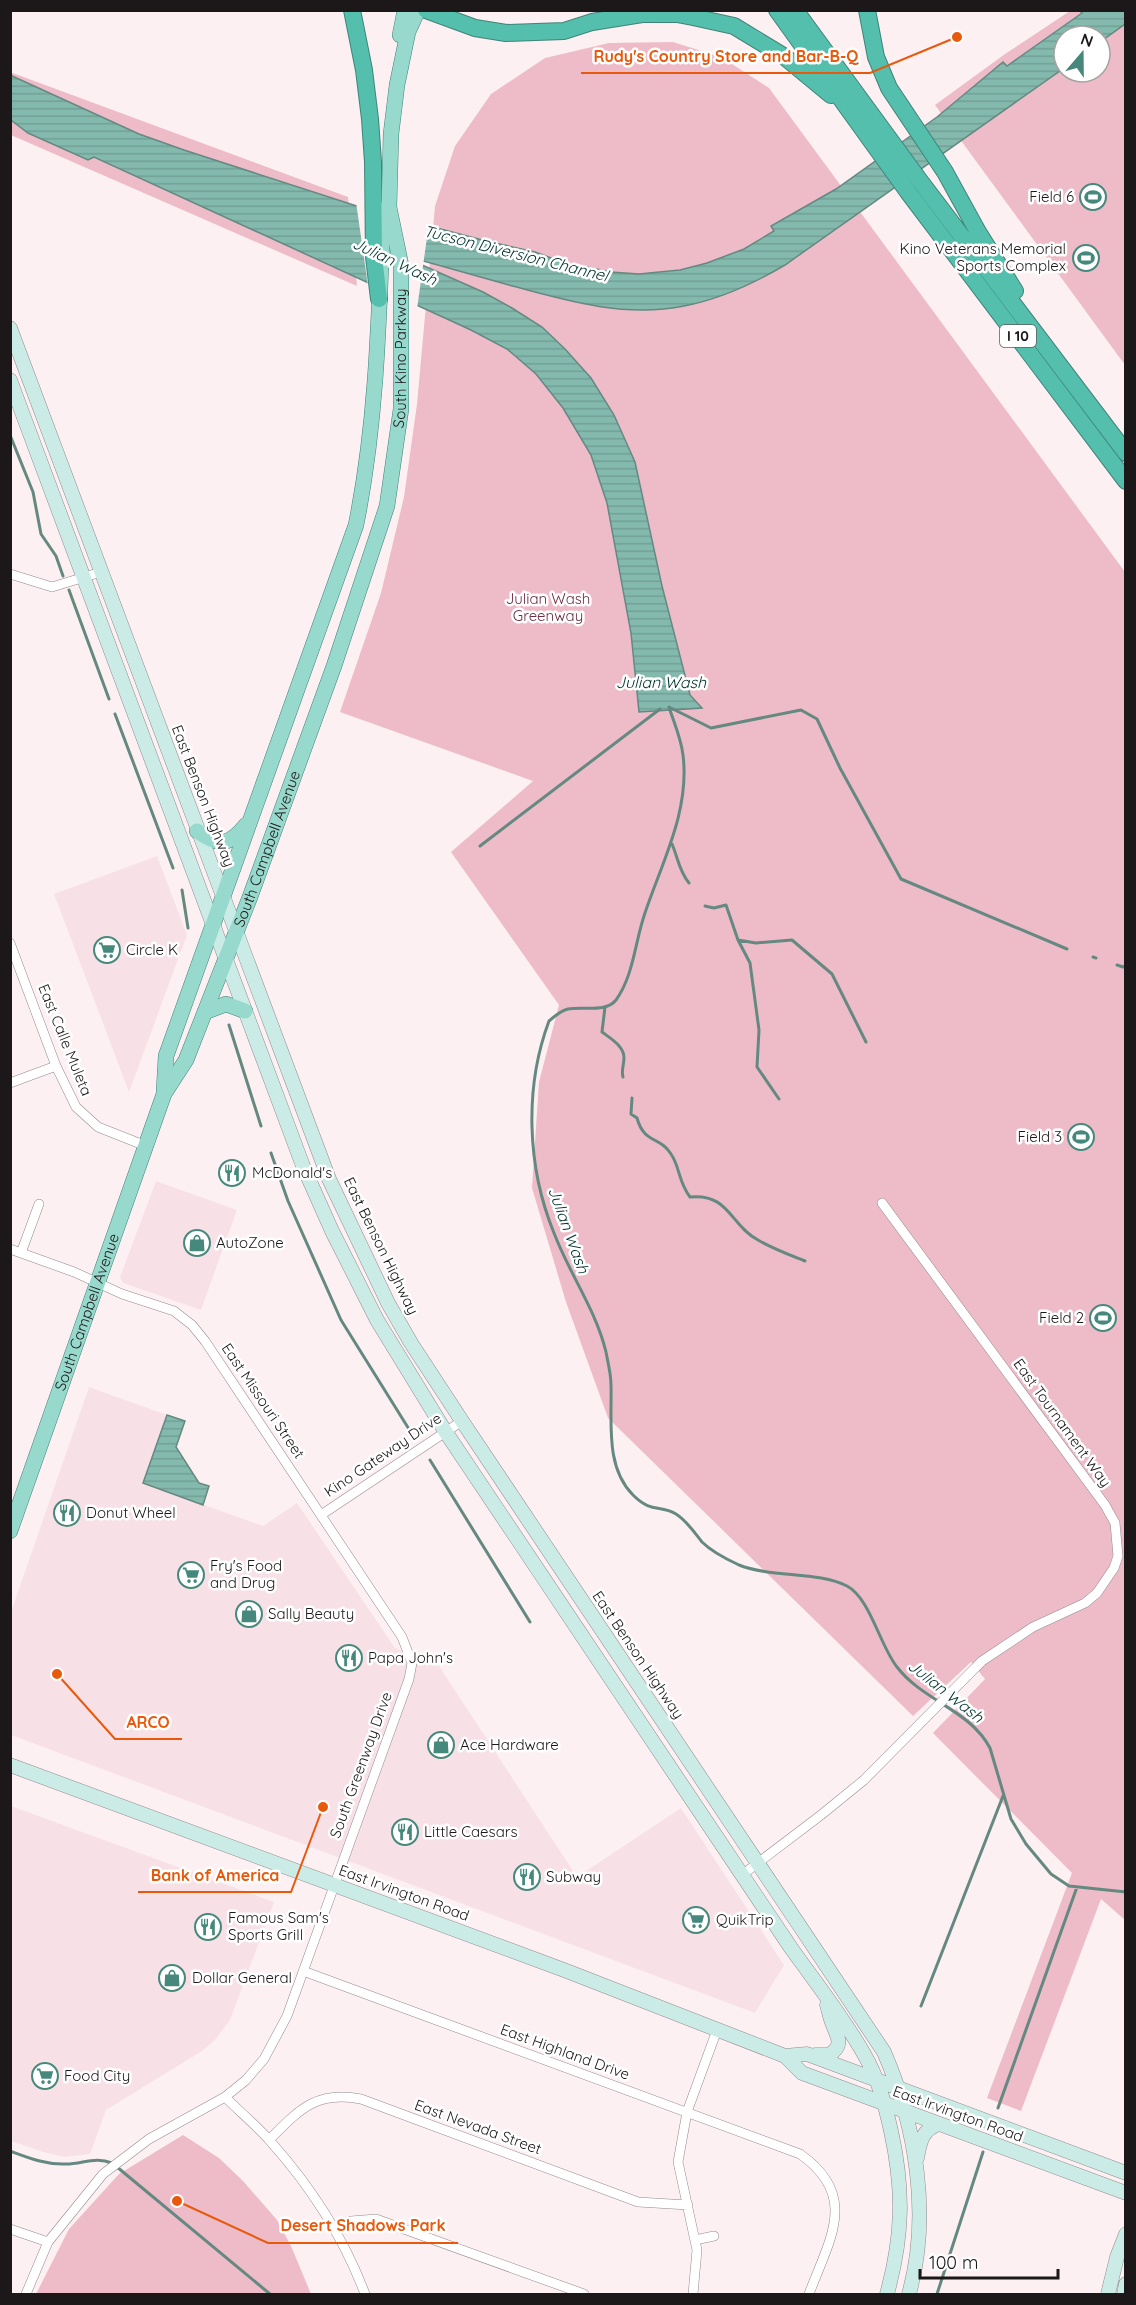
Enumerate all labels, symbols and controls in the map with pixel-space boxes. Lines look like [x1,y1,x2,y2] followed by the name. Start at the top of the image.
[1052,24,1112,84] north arrow
[1078,28,1096,51] text: N
[581,39,870,73] callout: Rudy's Country Store and Bar-B-Q
[594,46,859,66] text: Rudy's Country Store and Bar-B-Q
[1078,182,1108,212] sports icon: Field 6
[1029,187,1074,206] place label: Field 6
[422,220,612,286] water label: Tucson Diversion Channel
[350,233,441,290] water label: Julian Wash
[900,239,1066,275] place label: Kino Veterans Memorial Sports Complex
[1071,243,1101,273] sports icon: Kino Veterans Memorial Sports Complex
[388,288,410,429] street label: South Kino Parkway
[1000,325,1036,347] road number: I 10
[506,589,590,625] park label: Julian Wash Greenway
[616,672,707,692] water label: Julian Wash
[168,722,239,869] street label: East Benson Highway
[229,768,304,930] street label: South Campbell Avenue
[92,935,122,965] supermarket icon: Circle K
[126,940,178,959] place label: Circle K
[34,981,97,1099] street label: East Calle Muleta
[1066,1122,1096,1152] sports icon: Field 3
[1017,1127,1062,1146] place label: Field 3
[217,1158,247,1188] restaurant icon: McDonald's
[252,1163,332,1182] place label: McDonald's
[340,1174,423,1318] street label: East Benson Highway
[544,1184,594,1277] water label: Julian Wash
[182,1228,212,1258] shop icon: AutoZone
[50,1231,123,1393] street label: South Campbell Avenue
[216,1233,284,1252] place label: AutoZone
[1088,1303,1118,1333] sports icon: Field 2
[1039,1308,1084,1327] place label: Field 2
[218,1339,309,1462] street label: East Missouri Street
[1009,1355,1115,1491] street label: East Tournament Way
[320,1408,445,1501] street label: Kino Gateway Drive
[52,1498,82,1528] restaurant icon: Donut Wheel
[86,1503,176,1522] place label: Donut Wheel
[210,1556,282,1592] place label: Fry's Food and Drug
[176,1560,206,1590] supermarket icon: Fry's Food and Drug
[588,1587,688,1722] street label: East Benson Highway
[234,1599,264,1629] shop icon: Sally Beauty
[268,1604,354,1623] place label: Sally Beauty
[334,1643,364,1673] restaurant icon: Papa John's
[368,1648,453,1667] place label: Papa John's
[904,1655,988,1727] water label: Julian Wash
[325,1689,396,1841] street label: South Greenway Drive
[115,1705,182,1739] callout: ARCO
[126,1712,170,1732] text: ARCO
[426,1730,456,1760] shop icon: Ace Hardware
[460,1735,559,1754] place label: Ace Hardware
[390,1817,420,1847] restaurant icon: Little Caesars
[424,1822,518,1841] place label: Little Caesars
[138,1858,291,1892] callout: Bank of America
[336,1860,472,1925] street label: East Irvington Road
[512,1862,542,1892] restaurant icon: Subway
[151,1865,279,1885] text: Bank of America
[546,1867,601,1886] place label: Subway
[681,1905,711,1935] supermarket icon: QuikTrip
[228,1908,329,1944] place label: Famous Sam's Sports Grill
[716,1910,774,1929] place label: QuikTrip
[193,1912,223,1942] restaurant icon: Famous Sam's Sports Grill
[157,1963,187,1993] shop icon: Dollar General
[192,1968,292,1987] place label: Dollar General
[498,2019,632,2084] street label: East Highland Drive
[30,2061,60,2091] supermarket icon: Food City
[64,2066,130,2085] place label: Food City
[890,2081,1026,2146] street label: East Irvington Road
[412,2095,544,2158] street label: East Nevada Street
[268,2209,458,2243] callout: Desert Shadows Park
[280,2215,446,2235] text: Desert Shadows Park
[920,2242,1058,2280] scale bar
[929,2251,978,2274] text: 100 m

